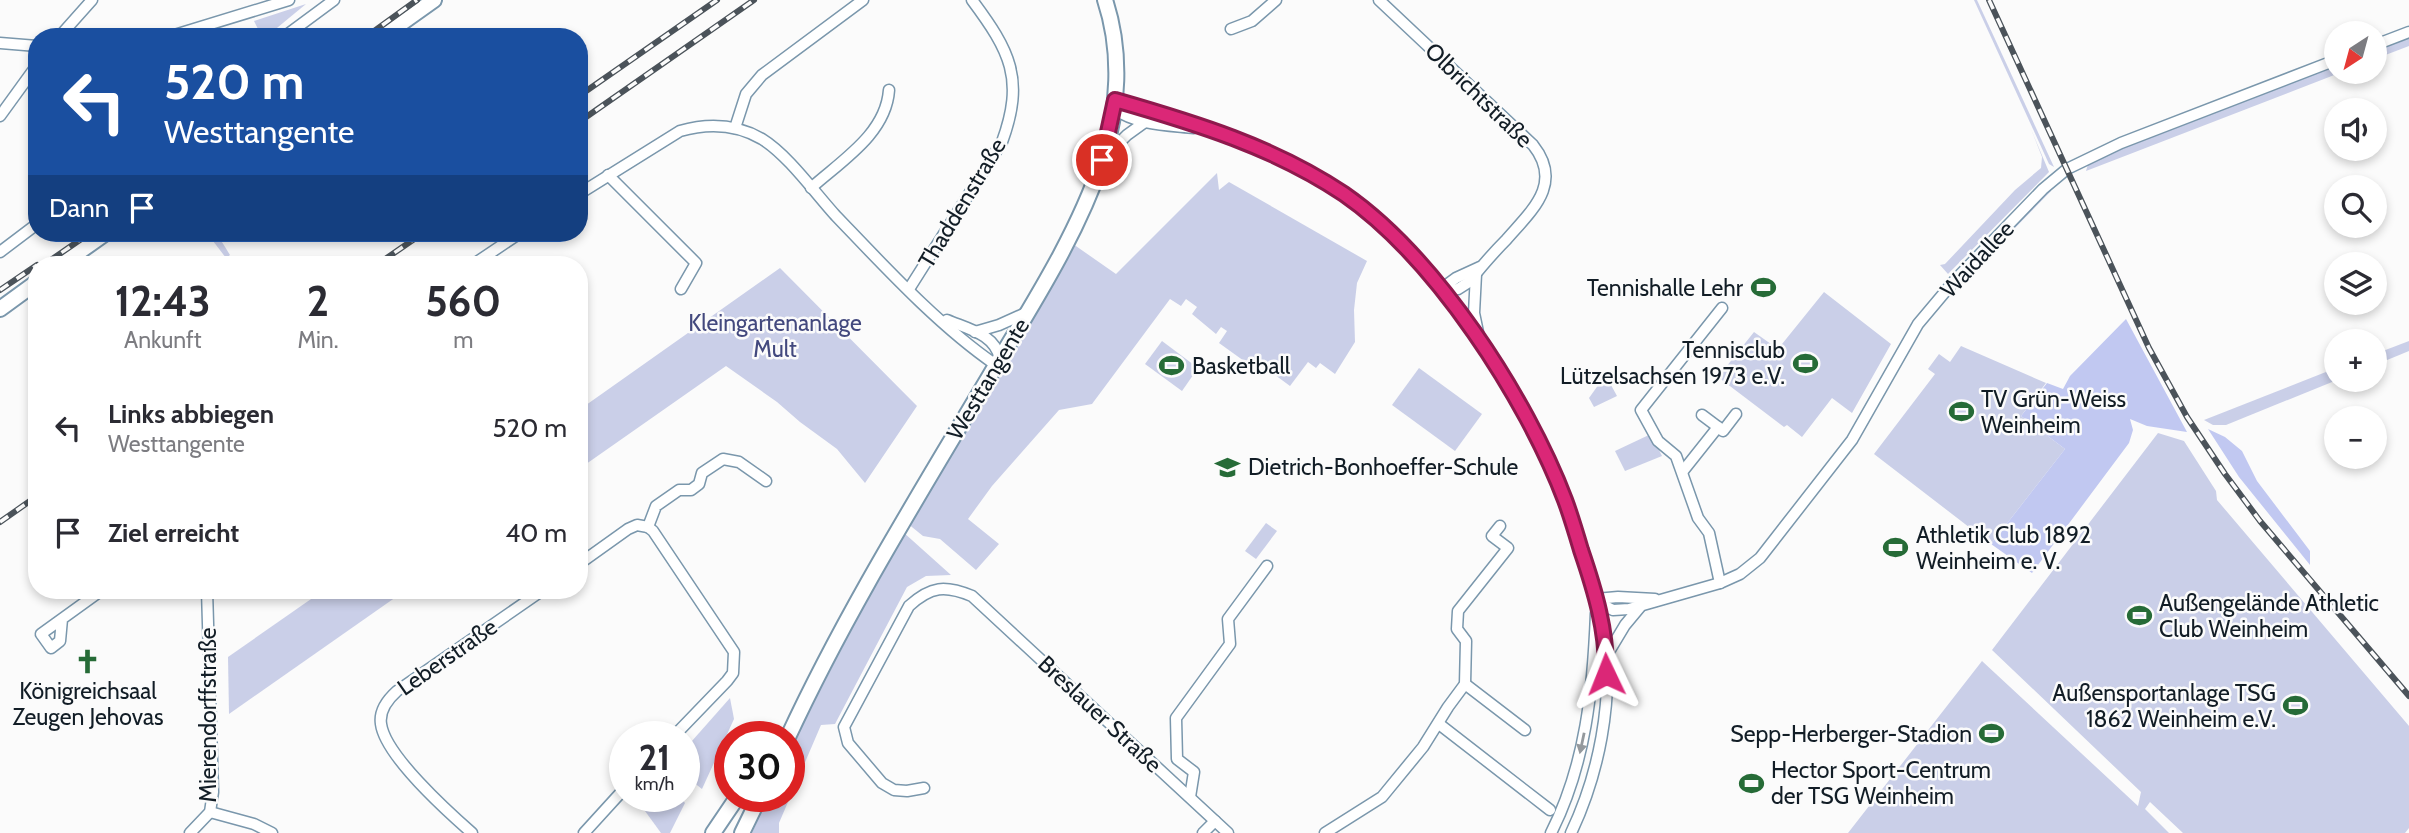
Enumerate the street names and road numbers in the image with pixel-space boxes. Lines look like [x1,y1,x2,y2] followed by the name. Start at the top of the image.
[1419,37,1539,153] street label: Olbrichtstraße
[912,133,1012,273] street label: Thaddenstraße
[1934,215,2020,303] street label: Waidallee
[941,313,1035,445] street label: Westtangente
[392,612,502,702] street label: Leberstraße
[194,627,222,802] street label: Mierendorffstraße
[1032,650,1168,778] street label: Breslauer Straße

